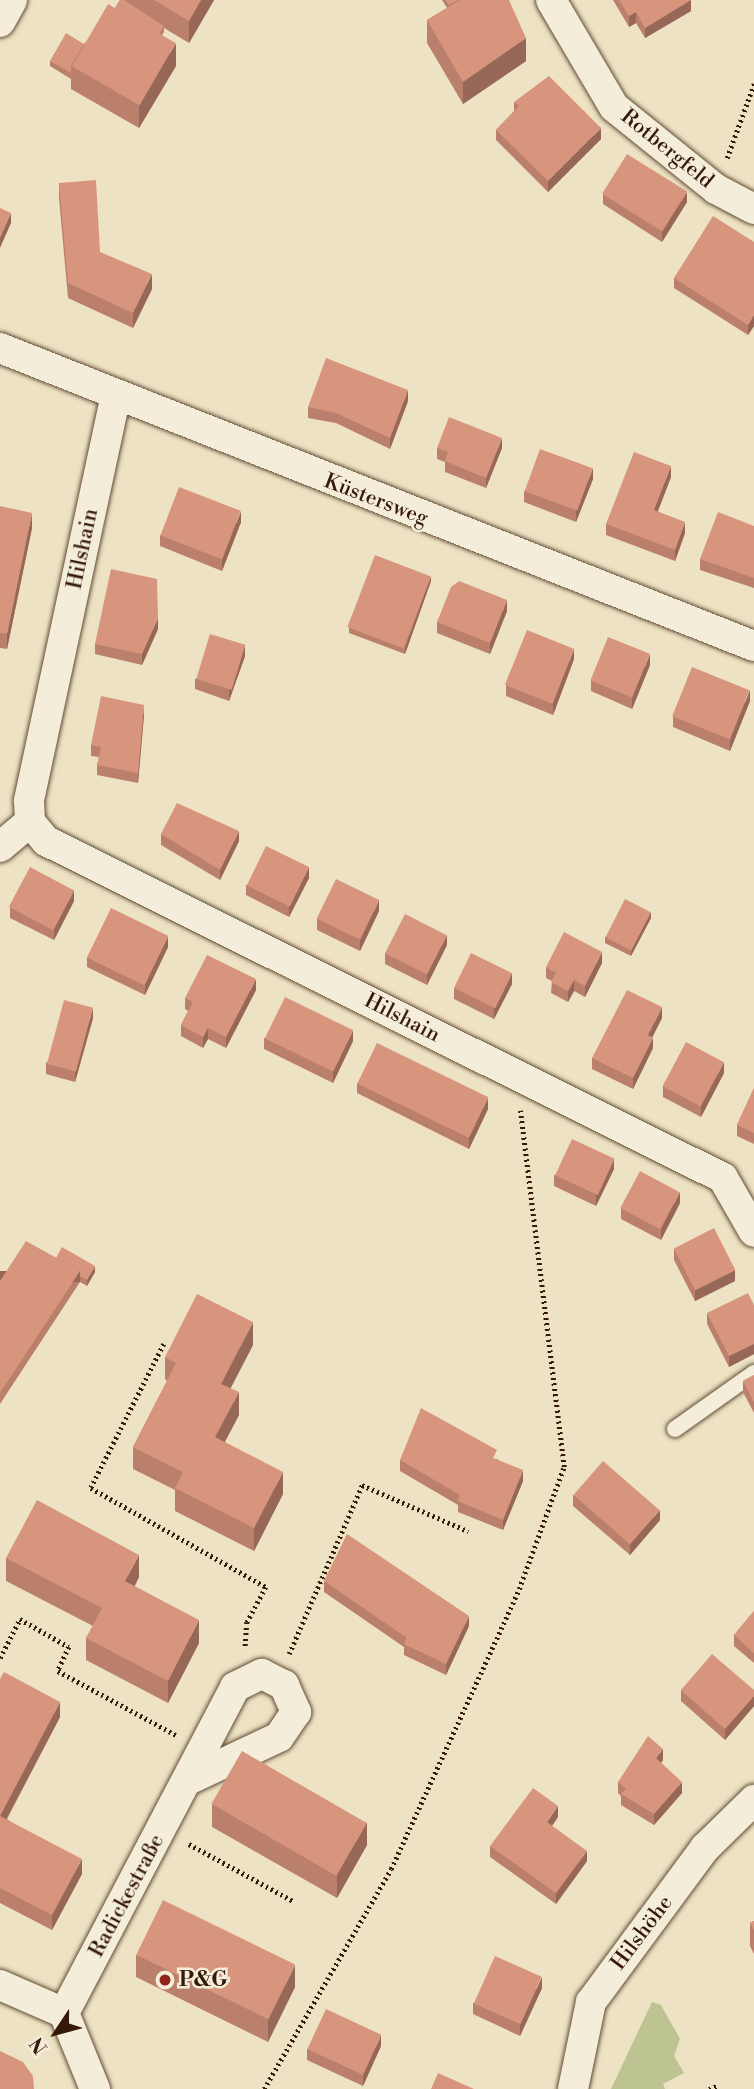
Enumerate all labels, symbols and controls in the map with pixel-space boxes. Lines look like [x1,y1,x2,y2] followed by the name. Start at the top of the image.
[616,104,718,194] street label: Rotbergfeld
[320,469,432,531] street label: Küstersweg
[62,506,104,592] street label: Hilshain
[360,988,444,1048] street label: Hilshain
[84,1830,170,1962] street label: Radickestraße
[606,1891,678,1975] street label: Hilshöhe
[179,1967,228,1993] place label: P&G
[157,1972,173,1988] marker: P&G
[21,1998,91,2068] north arrow
[25,2032,53,2058] text: N

